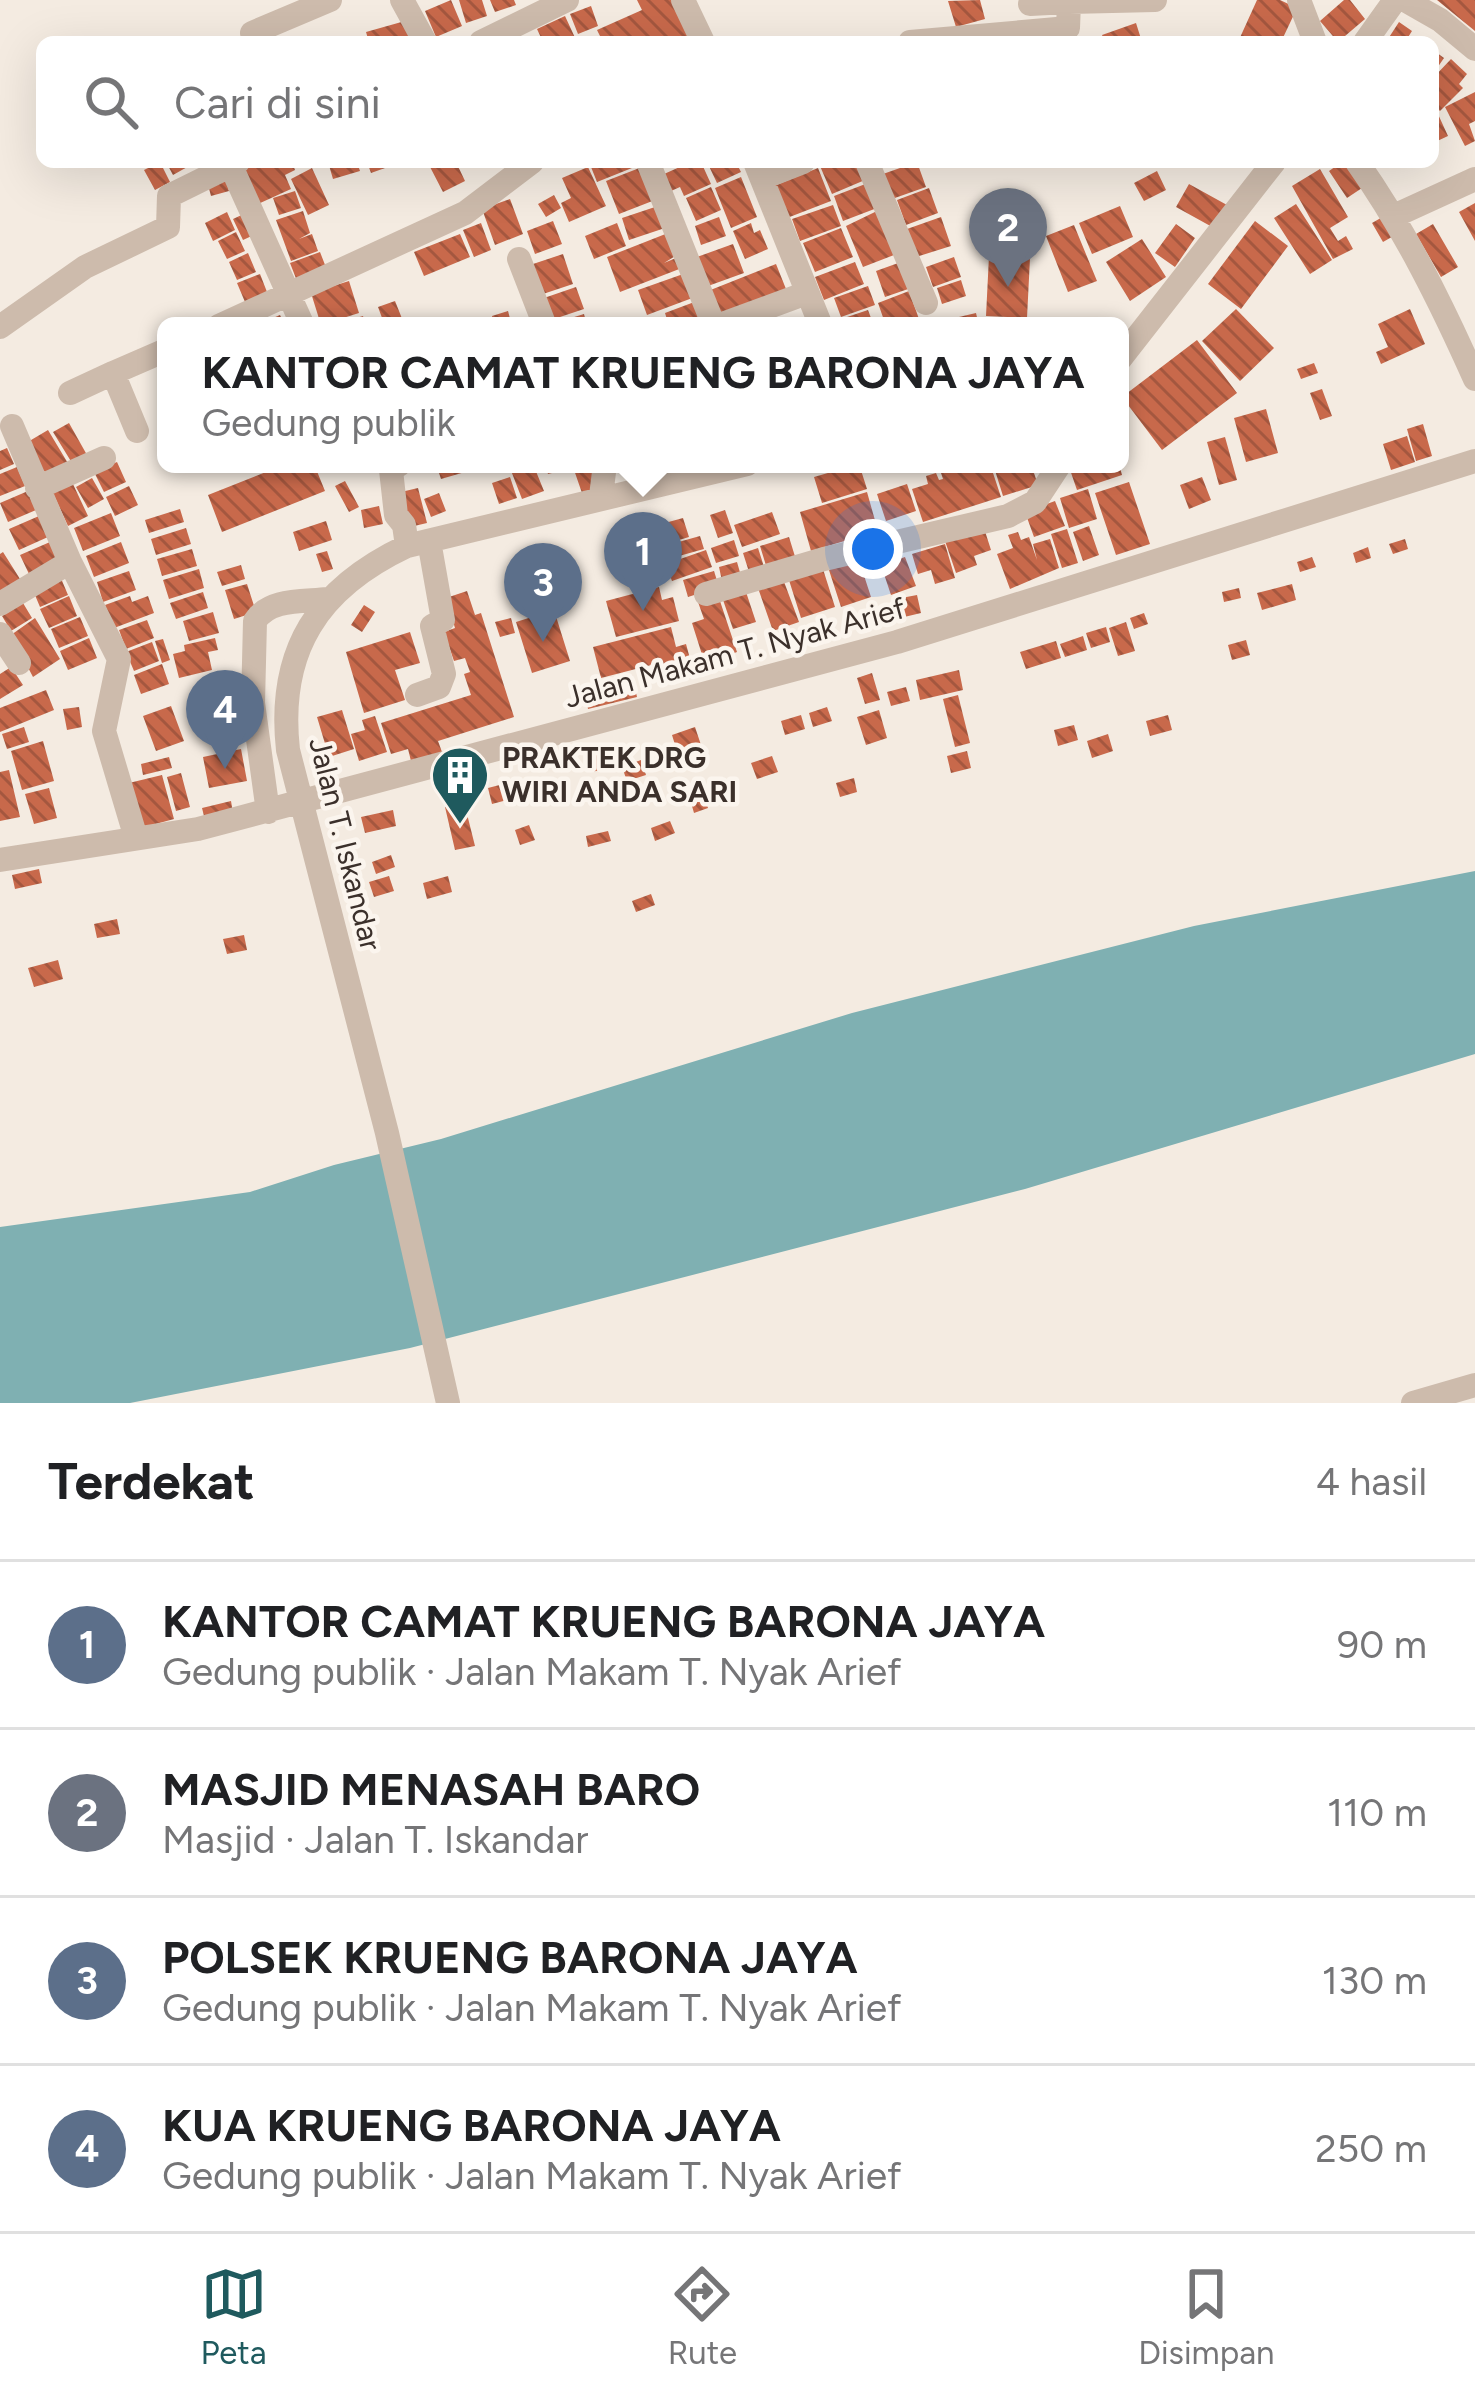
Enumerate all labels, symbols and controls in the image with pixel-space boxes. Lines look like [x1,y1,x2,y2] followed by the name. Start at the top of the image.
[36,36,1439,168] search box
[78,69,144,135] icon: search
[174,75,381,129] text: Cari di sini
[969,188,1047,287] pin: 2
[157,317,1129,473] popup
[201,345,1085,399] text: KANTOR CAMAT KRUENG BARONA JAYA
[201,399,456,446] text: Gedung publik
[604,512,682,611] pin: 1
[843,519,903,579] your location
[504,543,582,642] pin: 3
[561,589,909,716] street label: Jalan Makam T. Nyak Arief
[186,670,264,769] pin: 4
[301,733,390,954] street label: Jalan T. Iskandar
[502,739,737,810] place label: PRAKTEK DRG WIRI ANDA SARI
[429,744,491,826] building icon: PRAKTEK DRG WIRI ANDA SARI
[48,1451,254,1512] text: Terdekat
[1316,1458,1427,1505] text: 4 hasil
[162,1594,1045,1648] text: KANTOR CAMAT KRUENG BARONA JAYA
[79,1621,95,1668] text: 1
[1337,1621,1427,1668] text: 90 m
[162,1648,901,1695] text: Gedung publik · Jalan Makam T. Nyak Arief
[162,1762,700,1816] text: MASJID MENASAH BARO
[76,1789,98,1836] text: 2
[1327,1789,1427,1836] text: 110 m
[162,1816,589,1863] text: Masjid · Jalan T. Iskandar
[162,1930,858,1984] text: POLSEK KRUENG BARONA JAYA
[76,1957,98,2004] text: 3
[1322,1957,1427,2004] text: 130 m
[162,1984,901,2031] text: Gedung publik · Jalan Makam T. Nyak Arief
[162,2098,781,2152] text: KUA KRUENG BARONA JAYA
[75,2125,99,2172] text: 4
[1315,2125,1427,2172] text: 250 m
[162,2152,901,2199] text: Gedung publik · Jalan Makam T. Nyak Arief
[201,2261,267,2372] tab: Peta
[668,2261,737,2372] tab: Rute
[1138,2261,1274,2372] tab: Disimpan

